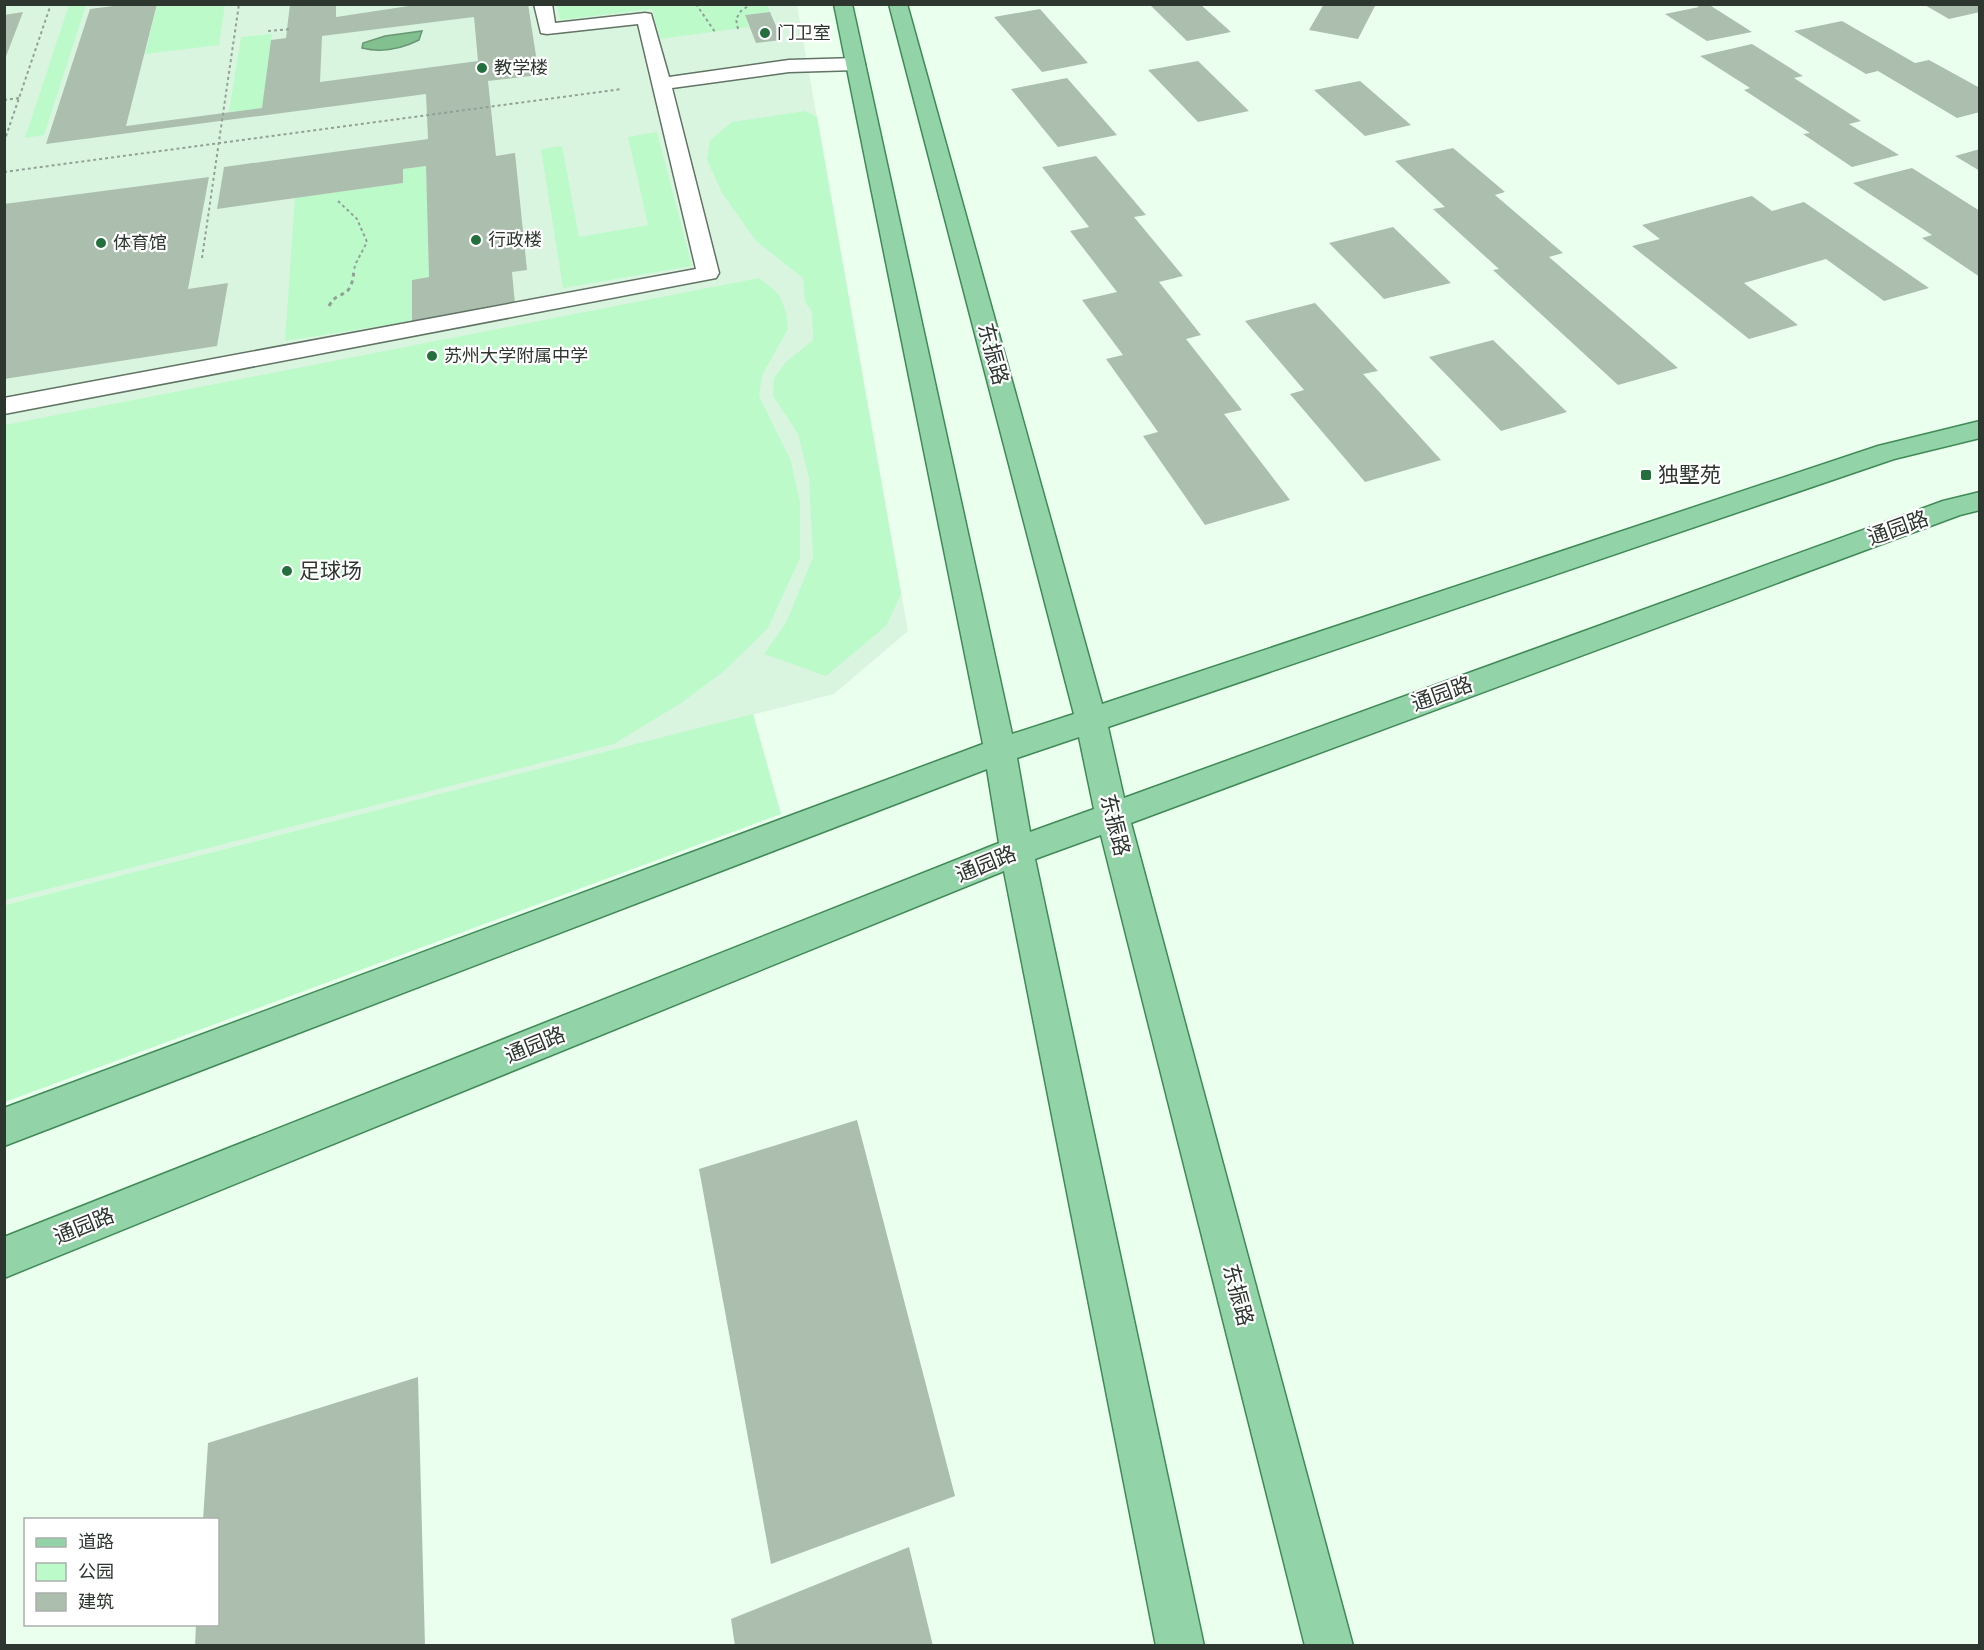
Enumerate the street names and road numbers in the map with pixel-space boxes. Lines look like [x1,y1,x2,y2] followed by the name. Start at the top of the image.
[973,320,1014,388] street label: 东振路
[1864,505,1932,550] street label: 通园路
[1408,671,1476,716] street label: 通园路
[1096,791,1135,858] street label: 东振路
[952,840,1020,887] street label: 通园路
[501,1021,569,1068] street label: 通园路
[50,1202,118,1249] street label: 通园路
[1218,1261,1259,1329] street label: 东振路

